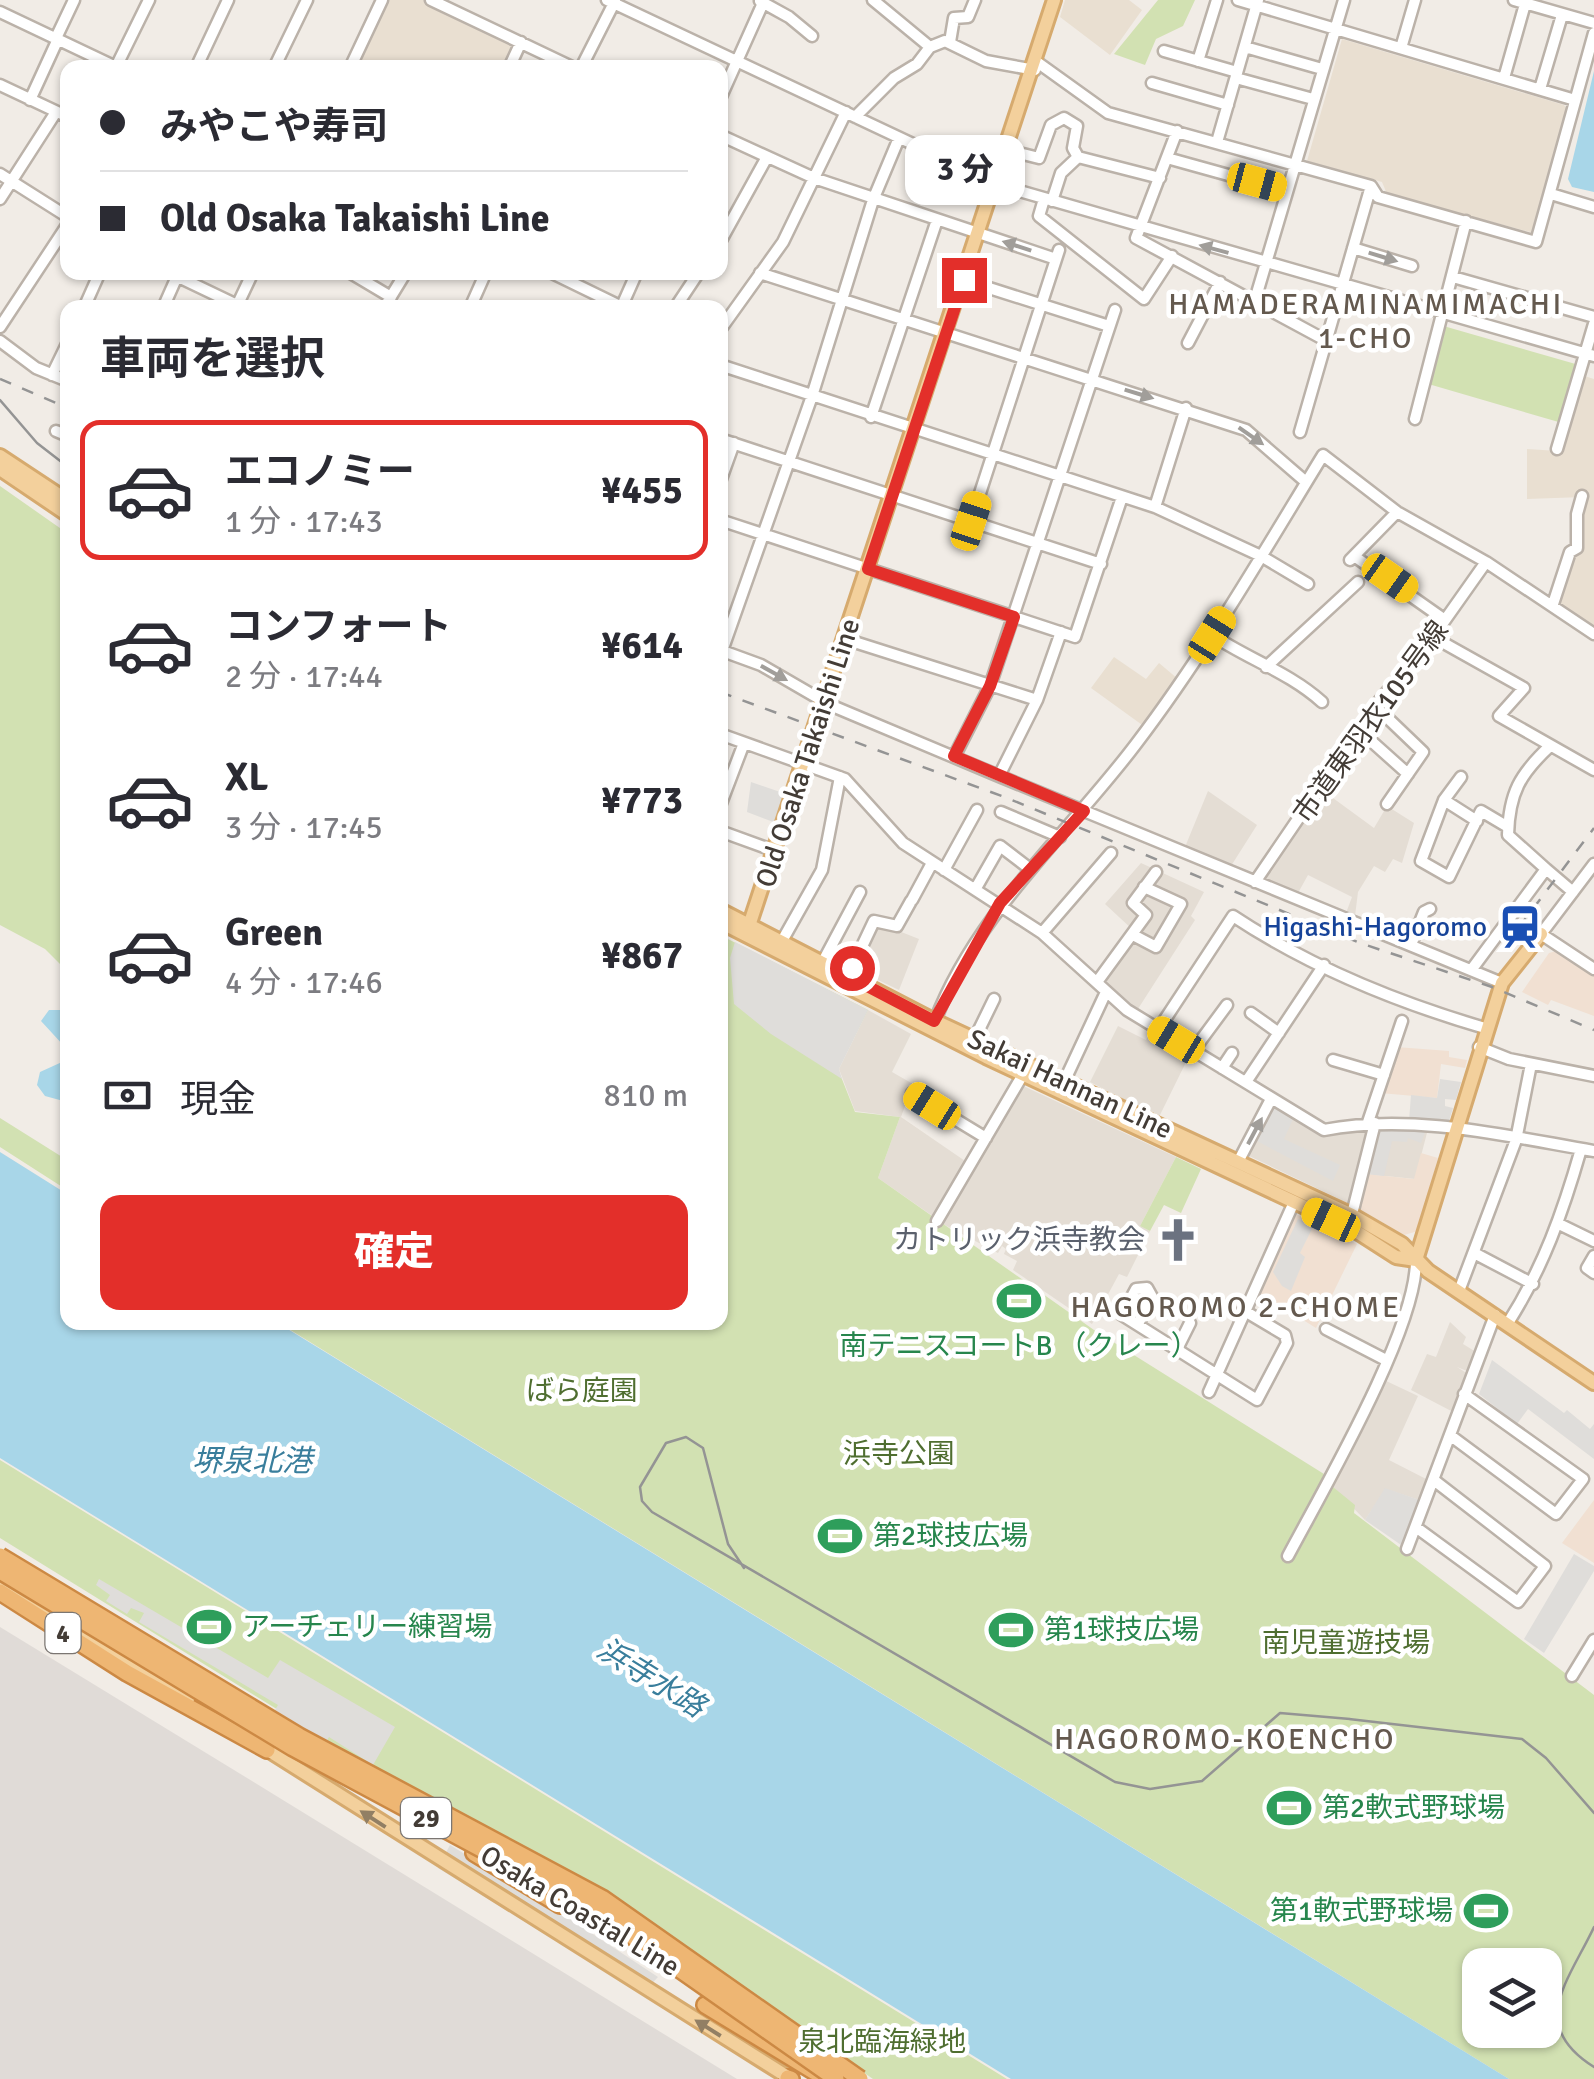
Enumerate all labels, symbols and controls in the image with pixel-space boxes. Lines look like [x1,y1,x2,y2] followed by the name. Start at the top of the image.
[160,103,388,150] text: みやこや寿司
[904,135,1024,205] callout: 3 分
[937,150,993,189] text: 3 分
[1224,160,1290,204] car
[160,195,550,242] text: Old Osaka Takaishi Line
[1002,238,1032,253] one-way arrow
[1199,240,1230,256] one-way arrow
[1368,250,1399,265] one-way arrow
[942,258,987,303] route end
[1168,286,1564,357] district label: HAMADERAMINAMIMACHI 1-CHO
[100,332,325,387] text: 車両を選択
[1124,387,1154,402] one-way arrow
[1237,426,1264,446] one-way arrow
[105,445,195,535] icon: car
[225,448,415,495] text: エコノミー
[601,467,683,514] text: ¥455
[947,488,995,554] car
[225,502,383,541] text: 1 分 · 17:43
[1357,549,1423,607] car
[105,600,195,690] icon: car
[1183,602,1241,668] car
[225,603,452,650] text: コンフォート
[748,614,868,892] street label: Old Osaka Takaishi Line
[1286,614,1456,830] street label: 市道東羽衣105号線
[601,622,683,669] text: ¥614
[225,657,383,696] text: 2 分 · 17:44
[760,663,788,681] one-way arrow
[225,754,268,801] text: XL
[105,755,195,845] icon: car
[601,777,683,824] text: ¥773
[225,808,383,847] text: 3 分 · 17:45
[1496,903,1544,951] station icon: Higashi-Hagoromo
[225,909,323,956] text: Green
[105,910,195,1000] icon: car
[1263,910,1487,944] place label: Higashi-Hagoromo
[601,932,683,979] text: ¥867
[830,946,875,991] route start
[225,963,383,1002] text: 4 分 · 17:46
[1143,1012,1209,1068] car
[962,1022,1178,1146] street label: Sakai Hannan Line
[100,1068,155,1123] icon: cash
[180,1076,256,1123] text: 現金
[604,1076,688,1115] text: 810 m
[899,1077,965,1135] car
[1246,1116,1263,1145] one-way arrow
[1297,1194,1365,1246] car
[100,1195,688,1310] button: 確定
[1154,1216,1202,1264] church icon: カトリック浜寺教会
[893,1223,1145,1257] place label: カトリック浜寺教会
[995,1277,1043,1325] sports icon: 南テニスコートB （クレー）
[1070,1289,1402,1326] district label: HAGOROMO 2-CHOME
[839,1329,1199,1363] place label: 南テニスコートB （クレー）
[526,1374,638,1408] park label: ばら庭園
[843,1437,955,1471] park label: 浜寺公園
[192,1443,316,1480] water label: 堺泉北港
[816,1512,864,1560] sports icon: 第2球技広場
[873,1519,1028,1553] place label: 第2球技広場
[185,1603,233,1651] sports icon: アーチェリー練習場
[987,1606,1035,1654] sports icon: 第1球技広場
[242,1610,492,1644] place label: アーチェリー練習場
[46,1613,80,1653] road number: 4
[1044,1613,1199,1647] place label: 第1球技広場
[1262,1626,1430,1660] park label: 南児童遊技場
[590,1631,714,1727] water label: 浜寺水路
[1054,1721,1396,1758] district label: HAGOROMO-KOENCHO
[1265,1784,1313,1832] sports icon: 第2軟式野球場
[1322,1791,1505,1825] place label: 第2軟式野球場
[401,1798,451,1838] road number: 29
[359,1811,386,1829] one-way arrow
[474,1838,686,1984] street label: Osaka Coastal Line
[1462,1887,1510,1935] sports icon: 第1軟式野球場
[1270,1894,1453,1928] place label: 第1軟式野球場
[1462,1948,1562,2048] map controls
[1462,1948,1562,2048] button: layers
[694,2020,722,2037] one-way arrow
[798,2025,966,2059] park label: 泉北臨海緑地

